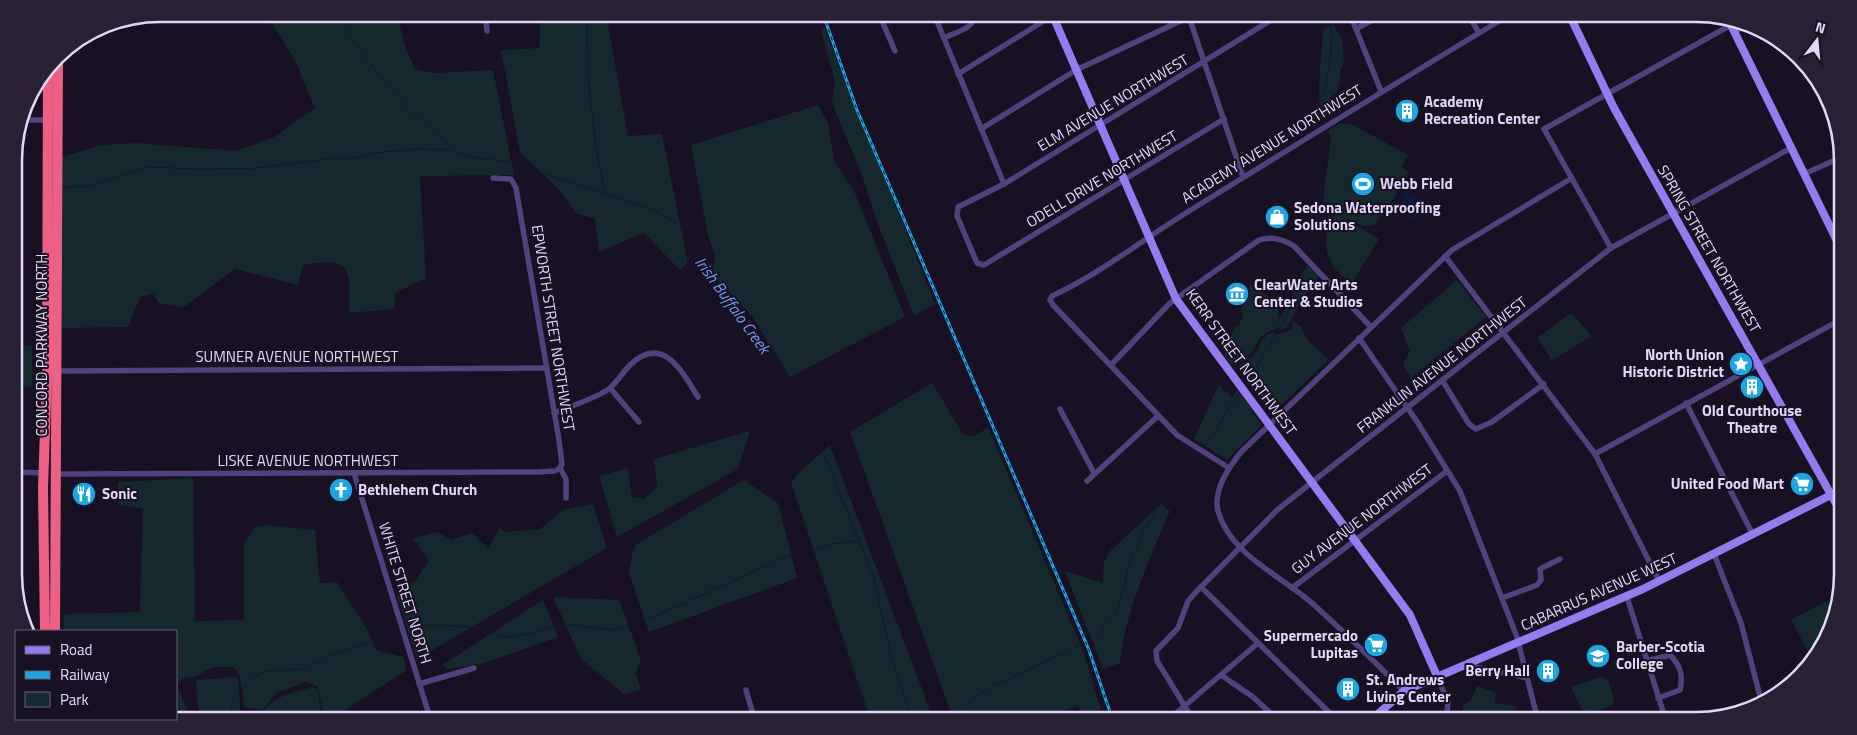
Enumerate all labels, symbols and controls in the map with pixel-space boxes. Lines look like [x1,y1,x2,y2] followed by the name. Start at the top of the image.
[1792,15,1842,65] north arrow
[1813,16,1828,38] text: N
[1033,48,1193,157] street label: ELM AVENUE NORTHWEST
[1177,78,1367,209] street label: ACADEMY AVENUE NORTHWEST
[1424,90,1540,130] place label: Academy Recreation Center
[1394,98,1420,124] building icon: Academy Recreation Center
[1022,124,1182,233] street label: ODELL DRIVE NORTHWEST
[1652,161,1767,337] street label: SPRING STREET NORTHWEST
[1350,171,1376,197] sports icon: Webb Field
[1380,172,1453,195] place label: Webb Field
[1294,196,1441,236] place label: Sedona Waterproofing Solutions
[1264,204,1290,230] shop icon: Sedona Waterproofing Solutions
[526,223,581,433] street label: EPWORTH STREET NORTHWEST
[689,251,778,360] water label: Irish Buffalo Creek
[30,254,53,437] street label: CONCORD PARKWAY NORTH
[1254,273,1363,313] place label: ClearWater Arts Center & Studios
[1224,281,1250,307] museum icon: ClearWater Arts Center & Studios
[1180,284,1303,440] street label: KERR STREET NORTHWEST
[1352,291,1532,439] street label: FRANKLIN AVENUE NORTHWEST
[1622,343,1725,383] place label: North Union Historic District
[195,345,399,368] street label: SUMNER AVENUE NORTHWEST
[1728,351,1754,377] place icon: North Union Historic District
[1739,374,1765,400] building icon: Old Courthouse Theatre
[1702,399,1802,439] place label: Old Courthouse Theatre
[218,449,398,472] street label: LISKE AVENUE NORTHWEST
[1286,458,1437,580] street label: GUY AVENUE NORTHWEST
[1789,471,1815,497] supermarket icon: United Food Mart
[1671,472,1785,495] place label: United Food Mart
[328,477,354,503] church icon: Bethlehem Church
[358,478,477,501] place label: Bethlehem Church
[71,481,97,507] restaurant icon: Sonic
[102,482,137,505] place label: Sonic
[373,519,438,666] street label: WHITE STREET NORTH
[1517,547,1681,636] street label: CABARRUS AVENUE WEST
[1264,624,1358,664] place label: Supermercado Lupitas
[15,630,178,720] legend
[1363,632,1389,658] supermarket icon: Supermercado Lupitas
[1616,635,1705,675] place label: Barber-Scotia College
[60,638,92,661] text: Road
[1585,643,1611,669] school or university icon: Barber-Scotia College
[1535,658,1561,684] building icon: Berry Hall
[1465,659,1530,682] place label: Berry Hall
[60,663,110,686] text: Railway
[1366,668,1451,708] place label: St. Andrews Living Center
[1335,676,1361,702] building icon: St. Andrews Living Center
[60,688,89,711] text: Park

